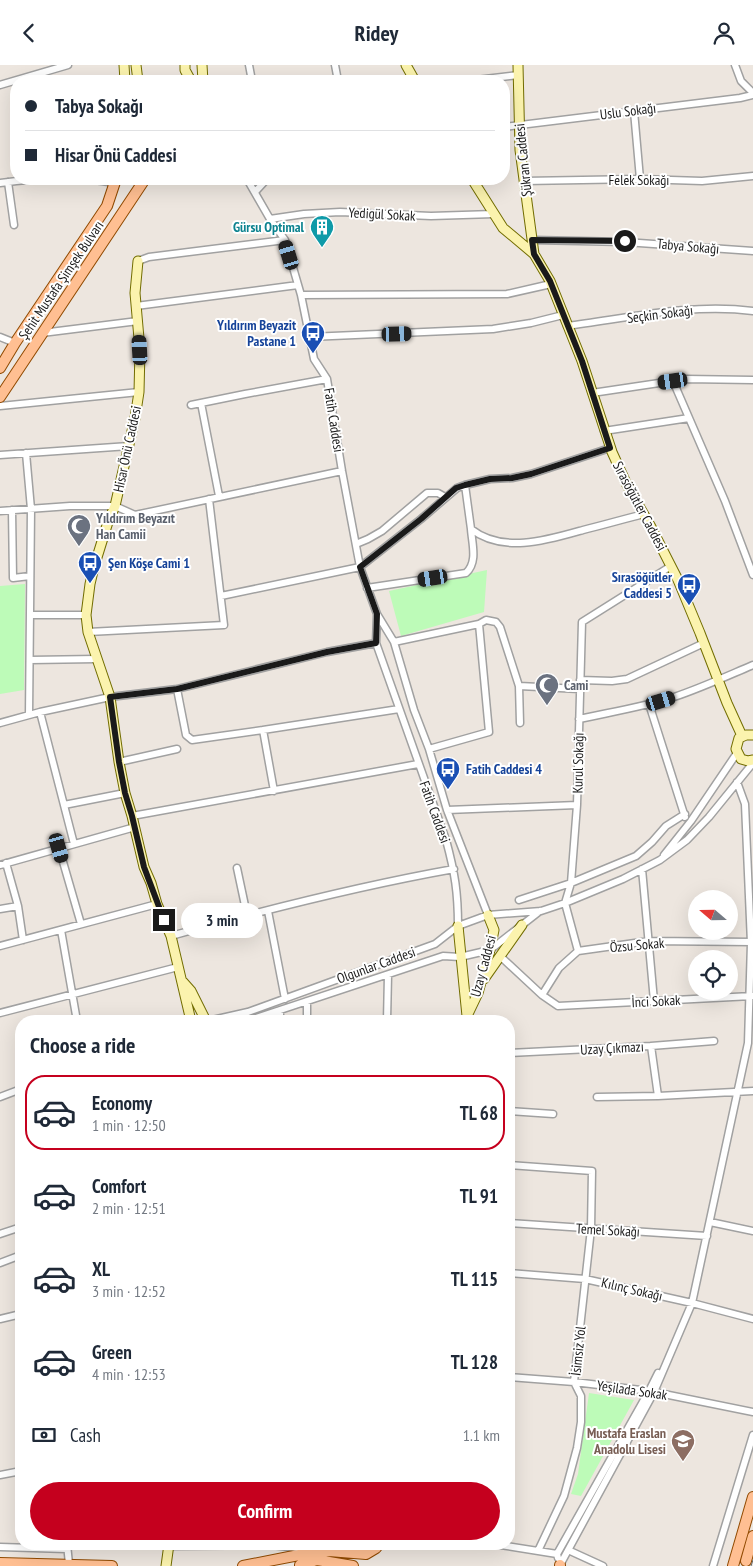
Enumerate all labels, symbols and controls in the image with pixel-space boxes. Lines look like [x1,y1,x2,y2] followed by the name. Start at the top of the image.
[15,19,43,47] icon: back
[355,19,398,47] text: Ridey
[710,19,738,47] icon: person
[55,94,143,118] text: Tabya Sokağı
[599,99,657,123] street label: Uslu Sokağı
[510,122,536,198] street label: Şükran Caddesi
[55,143,177,167] text: Hisar Önü Caddesi
[609,171,669,189] street label: Felek Sokağı
[348,203,417,225] street label: Yedigül Sokak
[309,214,335,248] building icon: Gürsu Optimal
[14,217,108,343] street label: Şehit Mustafa Şimşek Bulvarı
[233,218,305,236] place label: Gürsu Optimal
[614,230,636,252] route start
[656,234,720,258] street label: Tabya Sokağı
[277,238,300,272] car
[626,301,694,327] street label: Seçkin Sokağı
[216,316,296,350] place label: Yıldırım Beyazit Pastane 1
[300,320,326,354] bus stop icon: Yıldırım Beyazit Pastane 1
[381,326,412,342] car
[131,335,148,365] car
[657,371,688,391] car
[320,387,348,453] street label: Fatih Caddesi
[109,404,145,494] street label: Hisar Önü Caddesi
[609,458,671,554] street label: Sırasöğütler Caddesi
[95,509,175,543] place label: Yıldırım Beyazıt Han Camii
[66,513,92,547] mosque icon: Yıldırım Beyazıt Han Camii
[77,550,103,584] bus stop icon: Şen Köşe Cami 1
[108,554,190,572] place label: Şen Köşe Cami 1
[417,568,448,588] car
[612,568,673,602] place label: Sırasöğütler Caddesi 5
[676,572,702,606] bus stop icon: Sırasöğütler Caddesi 5
[534,672,560,706] mosque icon: Cami
[564,676,589,694] place label: Cami
[644,689,677,713] car
[568,732,588,794] street label: Kurul Sokağı
[435,756,461,790] bus stop icon: Fatih Caddesi 4
[466,760,542,778] place label: Fatih Caddesi 4
[415,778,455,846] street label: Fatih Caddesi
[47,832,70,864] car
[688,890,738,940] north arrow
[688,890,738,1000] map controls
[182,903,264,937] callout: 3 min
[153,909,175,931] route end
[206,910,238,930] text: 3 min
[466,933,500,999] street label: Uzay Caddesi
[609,934,666,956] street label: Özsu Sokak
[334,942,418,988] street label: Olgunlar Caddesi
[688,950,738,1000] button: locate
[631,991,681,1011] street label: İnci Sokak
[30,1031,135,1059] text: Choose a ride
[580,1037,644,1059] street label: Uzay Çıkmazı
[32,1090,77,1135] icon: car
[92,1091,152,1115] text: Economy
[460,1101,498,1125] text: TL 68
[92,1115,166,1135] text: 1 min · 12:50
[32,1173,77,1218] icon: car
[92,1174,146,1198] text: Comfort
[460,1184,498,1208] text: TL 91
[92,1198,166,1218] text: 2 min · 12:51
[576,1219,640,1241] street label: Temel Sokağı
[32,1256,77,1301] icon: car
[92,1257,110,1281] text: XL
[451,1267,498,1291] text: TL 115
[600,1273,664,1305] street label: Kılınç Sokağı
[92,1281,166,1301] text: 3 min · 12:52
[566,1325,590,1377] street label: İsimsiz Yol
[32,1339,77,1384] icon: car
[92,1340,132,1364] text: Green
[451,1350,498,1374] text: TL 128
[92,1364,166,1384] text: 4 min · 12:53
[596,1376,669,1404] street label: Yeşilada Sokak
[30,1421,58,1449] icon: cash
[70,1423,101,1447] text: Cash
[587,1424,666,1458] place label: Mustafa Eraslan Anadolu Lisesi
[463,1425,500,1445] text: 1.1 km
[670,1428,696,1462] school or university icon: Mustafa Eraslan Anadolu Lisesi
[30,1482,500,1540] button: Confirm

